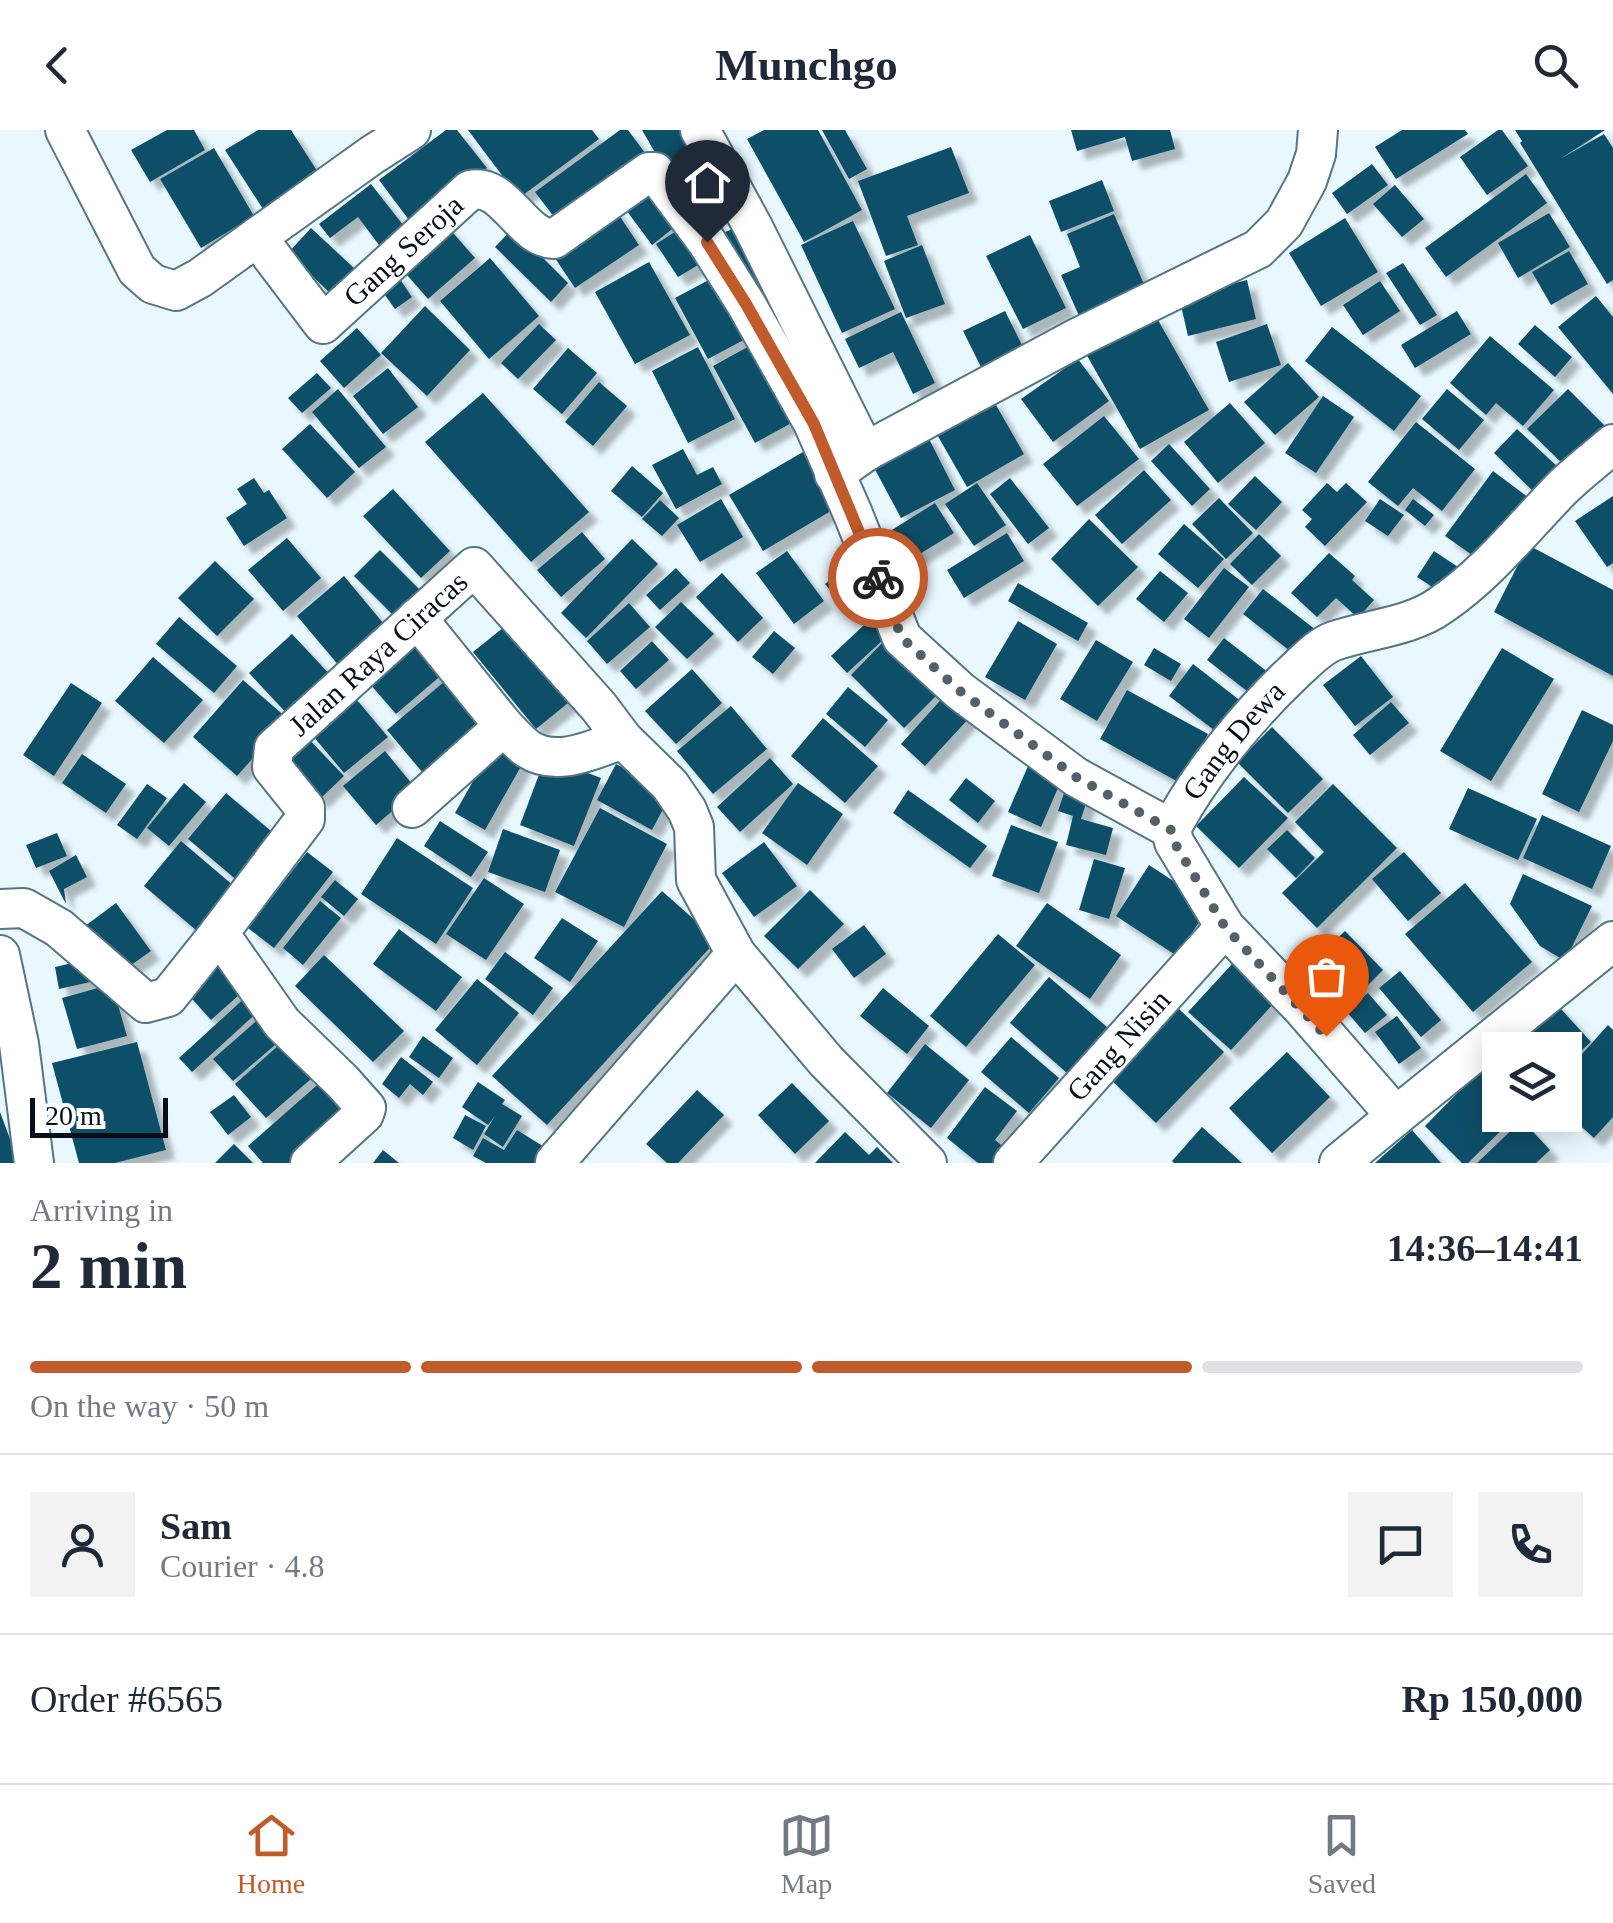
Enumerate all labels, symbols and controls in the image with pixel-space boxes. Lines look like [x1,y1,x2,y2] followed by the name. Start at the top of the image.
[30,38,85,93] icon: back
[1528,38,1583,93] icon: search
[715,40,898,90] text: Munchgo
[665,140,750,243] pin
[680,155,735,210] icon: home
[337,188,469,313] street label: Gang Seroja
[828,528,928,628] courier
[851,551,906,606] icon: bike
[282,564,474,742] street label: Jalan Raya Ciracas
[1176,674,1291,805] street label: Gang Dewa
[1284,934,1369,1037] pin
[1299,949,1354,1004] icon: bag
[1060,983,1176,1107] street label: Gang Nisin
[1482,1032,1582,1132] map controls
[1482,1032,1582,1132] button: layers
[30,1093,168,1138] scale bar
[45,1100,102,1131] text: 20 m
[30,1192,173,1228] text: Arriving in
[1387,1227,1583,1269] text: 14:36–14:41
[30,1230,187,1302] text: 2 min
[30,1388,269,1424] text: On the way · 50 m
[30,1492,135,1597] button: person
[1348,1492,1453,1597] button: chat
[1478,1492,1583,1597] button: phone
[160,1505,232,1547] text: Sam
[160,1548,324,1584] text: Courier · 4.8
[30,1678,223,1720] text: Order #6565
[1401,1678,1583,1720] text: Rp 150,000
[237,1808,305,1900] tab: Home
[779,1808,834,1900] tab: Map
[1308,1808,1376,1900] tab: Saved

